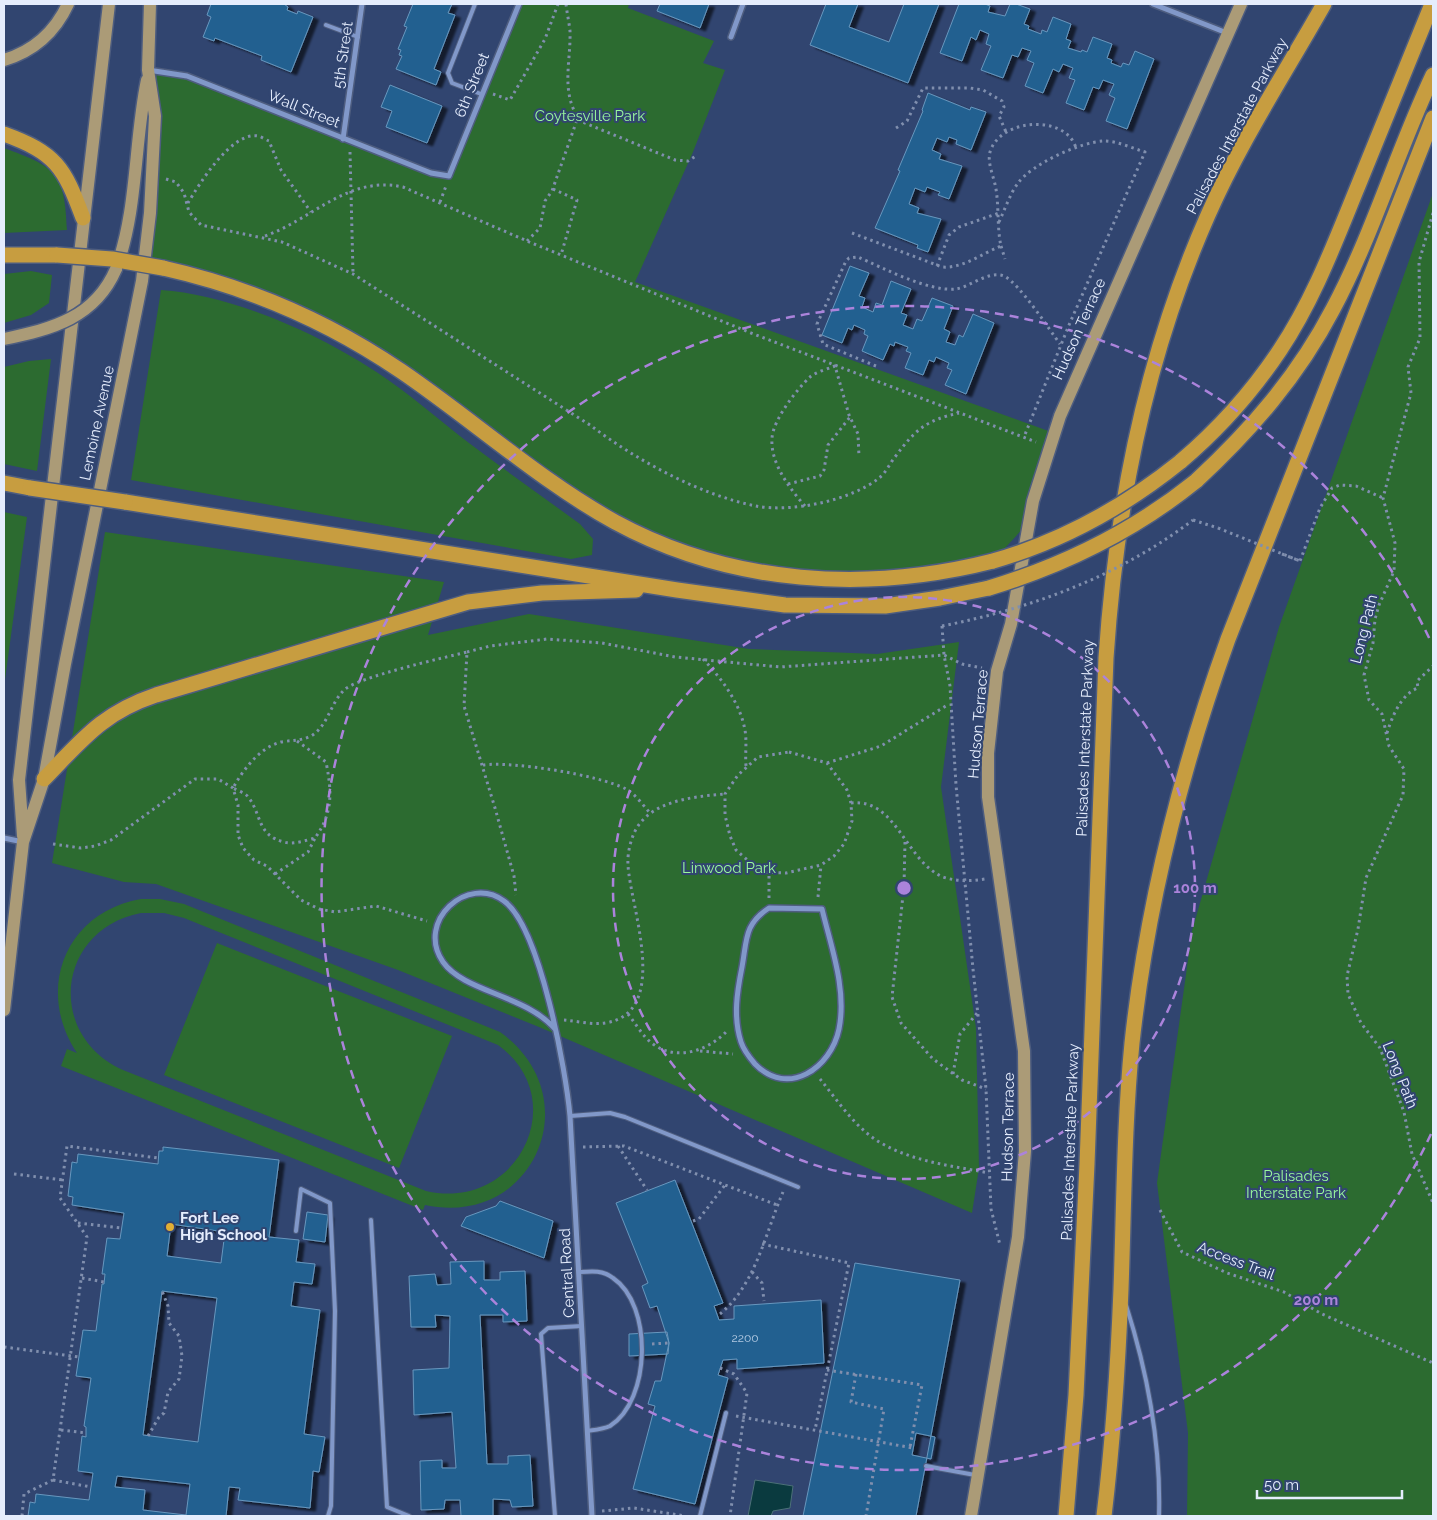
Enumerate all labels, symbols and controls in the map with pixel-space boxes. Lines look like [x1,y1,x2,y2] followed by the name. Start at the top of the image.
[329,20,357,90] street label: 5th Street
[1183,35,1291,217] street label: Palisades Interstate Parkway
[451,50,493,120] street label: 6th Street
[265,86,343,132] street label: Wall Street
[535,107,645,125] park label: Coytesville Park
[1049,275,1110,383] street label: Hudson Terrace
[76,364,118,482] street label: Lemoine Avenue
[1347,593,1381,665] street label: Long Path
[1073,639,1097,837] street label: Palisades Interstate Parkway
[964,668,992,779] street label: Hudson Terrace
[682,859,776,877] park label: Linwood Park
[895,879,913,897] centre of rings
[1173,879,1217,897] text: 100 m
[1378,1039,1422,1111] street label: Long Path
[1058,1043,1082,1241] street label: Palisades Interstate Parkway
[998,1072,1018,1182] street label: Hudson Terrace
[1246,1167,1346,1202] park label: Palisades Interstate Park
[180,1209,267,1244] place label: Fort Lee High School
[164,1221,176,1233] marker: Fort Lee High School
[556,1228,578,1318] street label: Central Road
[1195,1238,1278,1284] street label: Access Trail
[1294,1291,1338,1309] text: 200 m
[731,1331,759,1345] house number: 2200
[1257,1468,1402,1500] scale bar
[1264,1476,1299,1494] text: 50 m

